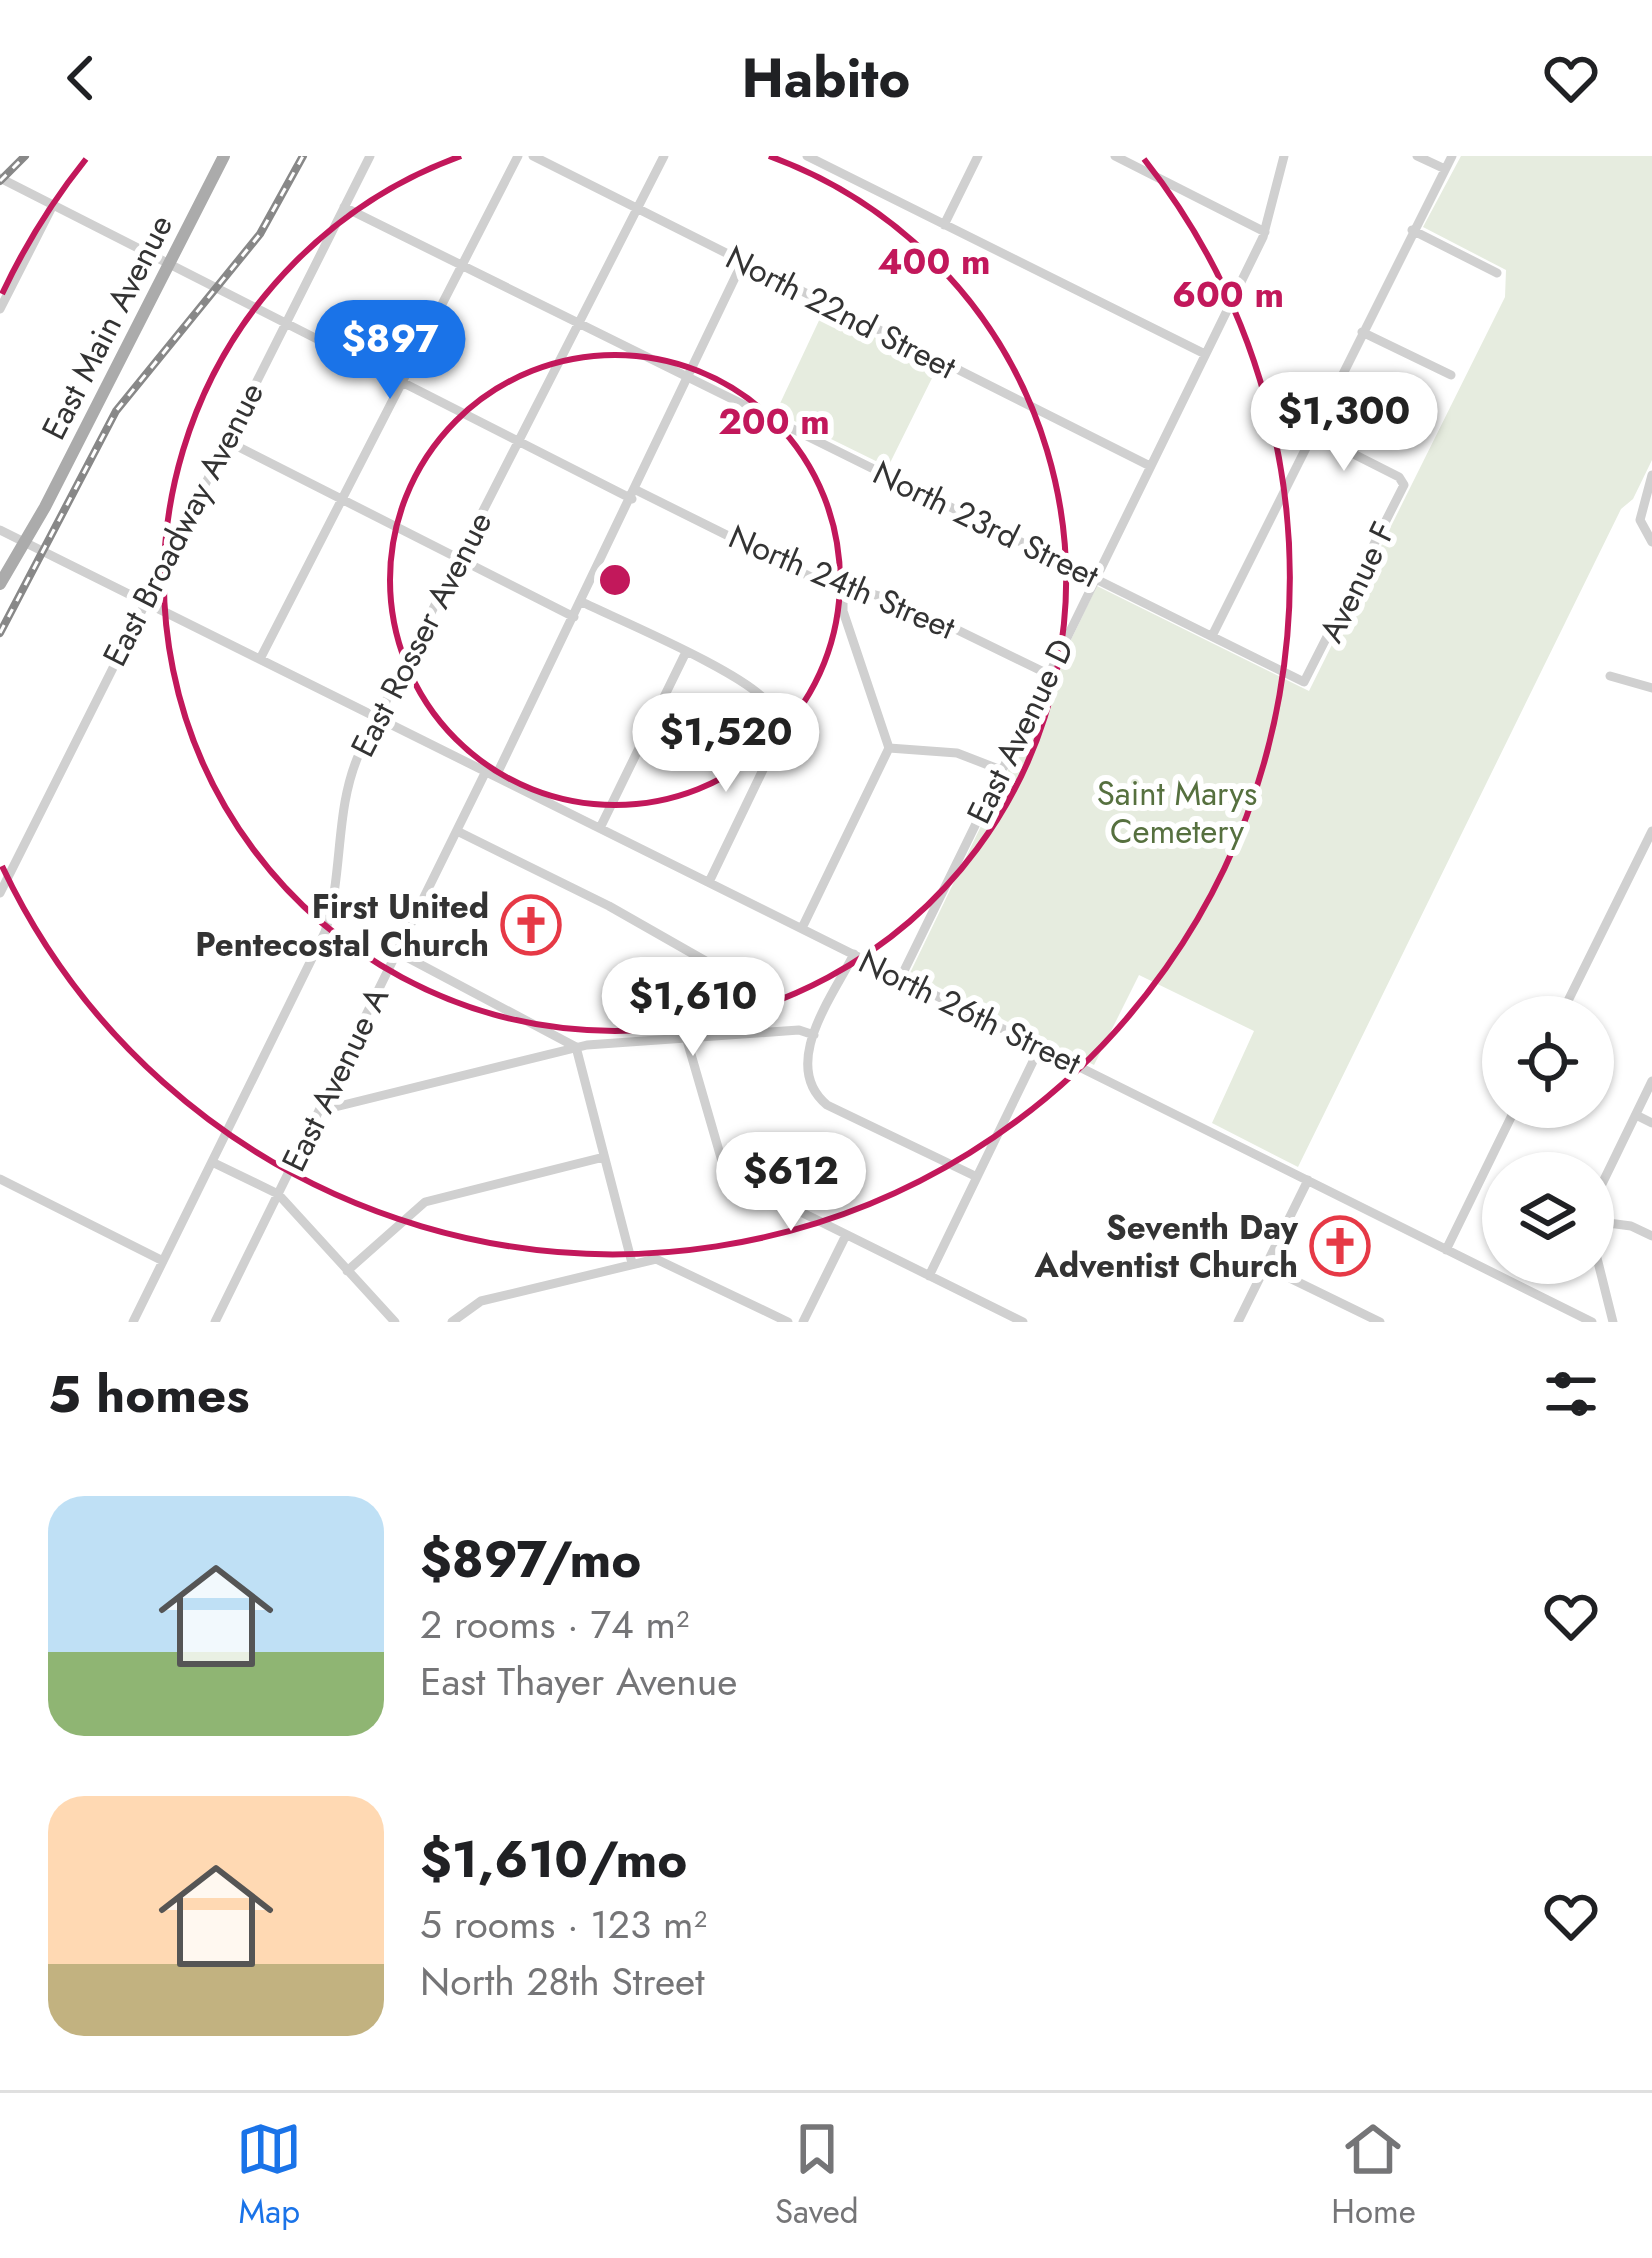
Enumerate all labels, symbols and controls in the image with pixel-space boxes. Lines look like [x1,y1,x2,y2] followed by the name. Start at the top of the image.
[742,39,910,117] text: Habito
[48,45,114,111] icon: back
[1538,45,1604,111] icon: heart
[30,207,184,447] street label: East Main Avenue
[718,234,964,390] street label: North 22nd Street
[877,235,991,287] text: 400 m
[1172,268,1284,320] text: 600 m
[319,300,461,402] pin: $897
[341,310,439,367] text: $897
[1246,372,1442,474] pin: $1,300
[91,374,275,674] street label: East Broadway Avenue
[1278,382,1410,439] text: $1,300
[718,395,830,447] text: 200 m
[865,449,1107,599] street label: North 23rd Street
[339,503,503,765] street label: East Rosser Avenue
[721,513,963,651] street label: North 24th Street
[1308,514,1406,650] street label: Avenue F
[594,559,636,601] centre of rings
[955,631,1085,831] street label: East Avenue D
[628,693,824,795] pin: $1,520
[659,703,793,760] text: $1,520
[1097,770,1257,855] park label: Saint Marys Cemetery
[195,883,489,968] place label: First United Pentecostal Church
[500,894,562,956] church icon: First United Pentecostal Church
[851,938,1089,1086] street label: North 26th Street
[595,957,791,1059] pin: $1,610
[629,967,757,1024] text: $1,610
[270,979,400,1179] street label: East Avenue A
[1482,996,1614,1284] map controls
[1482,996,1614,1128] button: locate
[720,1132,862,1234] pin: $612
[743,1142,839,1199] text: $612
[1482,1152,1614,1284] button: layers
[1034,1204,1299,1289] place label: Seventh Day Adventist Church
[1309,1215,1371,1277] church icon: Seventh Day Adventist Church
[48,1357,250,1431] text: 5 homes
[1538,1361,1604,1427] icon: filters
[420,1522,641,1596] text: $897/mo
[144,1544,288,1688] icon: home
[1538,1583,1604,1649] icon: heart
[420,1596,689,1653] text: 2 rooms · 74 m²
[420,1653,737,1710] text: East Thayer Avenue
[420,1822,687,1896] text: $1,610/mo
[144,1844,288,1988] icon: home
[1538,1883,1604,1949] icon: heart
[420,1896,707,1953] text: 5 rooms · 123 m²
[420,1953,705,2010] text: North 28th Street
[236,2116,302,2235] tab: Map
[775,2116,859,2235] tab: Saved
[1331,2116,1416,2235] tab: Home

